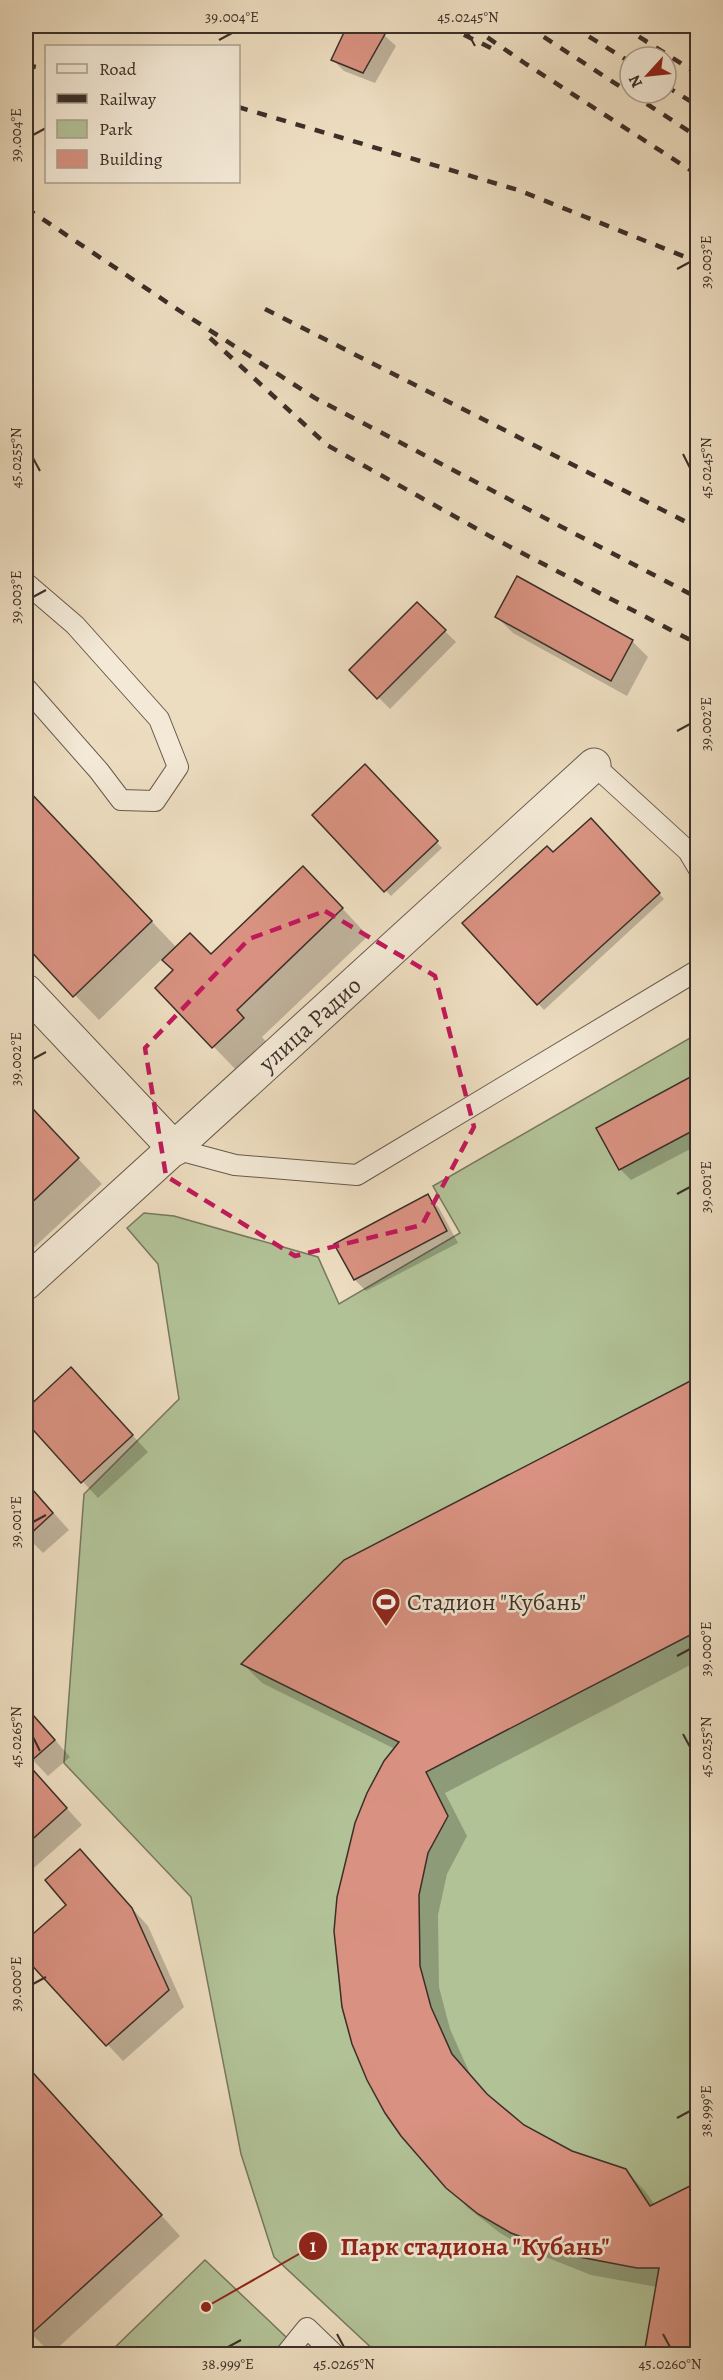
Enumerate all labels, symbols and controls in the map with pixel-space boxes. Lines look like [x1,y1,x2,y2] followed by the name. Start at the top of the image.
[205,7,259,27] text: 39.004°E
[437,7,499,27] text: 45.0245°N
[45,45,240,183] legend
[618,45,678,105] north arrow
[99,57,137,81] text: Road
[623,71,648,92] text: N
[99,87,157,111] text: Railway
[6,108,26,162] text: 39.004°E
[99,117,133,141] text: Park
[99,147,163,171] text: Building
[696,235,716,289] text: 39.003°E
[6,427,26,489] text: 45.0255°N
[696,437,716,499] text: 45.0245°N
[6,570,26,624] text: 39.003°E
[696,697,716,751] text: 39.002°E
[251,969,368,1079] street label: улица Радио
[6,1032,26,1086] text: 39.002°E
[696,1161,716,1213] text: 39.001°E
[6,1496,26,1548] text: 39.001°E
[370,1586,402,1628] sports icon: Стадион "Кубань"
[407,1586,586,1618] place label: Стадион "Кубань"
[696,1621,716,1677] text: 39.000°E
[6,1706,26,1768] text: 45.0265°N
[696,1716,716,1778] text: 45.0255°N
[6,1956,26,2012] text: 39.000°E
[696,2085,716,2137] text: 38.999°E
[298,2224,622,2268] callout: Парк стадиона "Кубань"
[340,2229,610,2264] text: Парк стадиона "Кубань"
[310,2234,317,2258] text: 1
[202,2354,254,2374] text: 38.999°E
[313,2354,375,2374] text: 45.0265°N
[638,2354,702,2374] text: 45.0260°N

